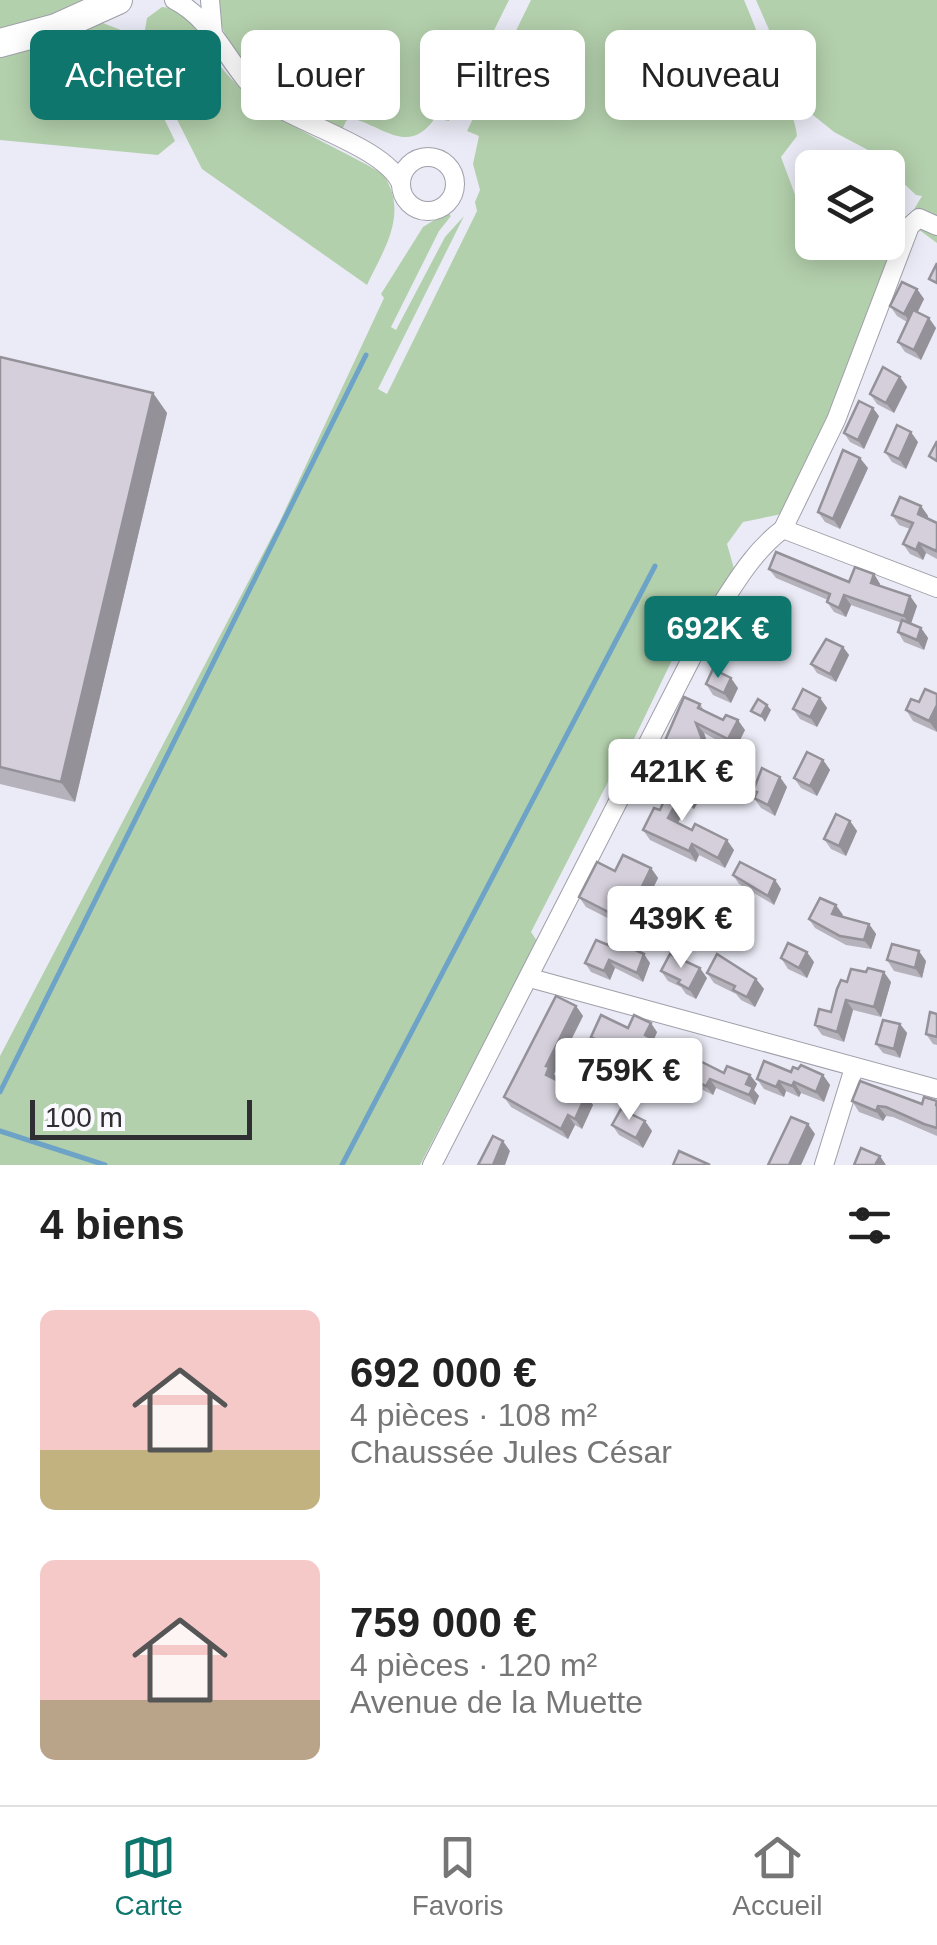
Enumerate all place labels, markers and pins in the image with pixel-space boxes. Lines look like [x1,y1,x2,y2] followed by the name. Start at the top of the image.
[637,596,799,681] pin: 692K €
[601,739,763,824] pin: 421K €
[600,886,762,971] pin: 439K €
[548,1038,710,1123] pin: 759K €

